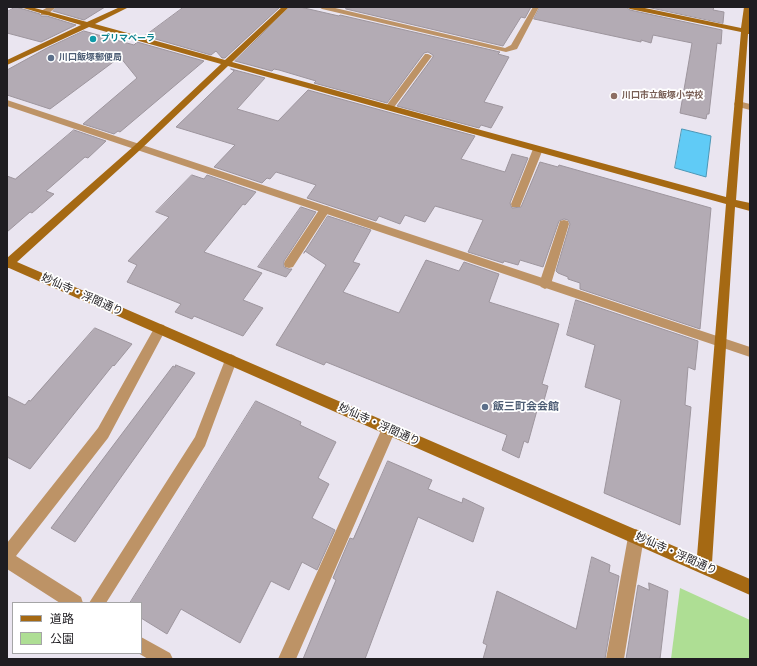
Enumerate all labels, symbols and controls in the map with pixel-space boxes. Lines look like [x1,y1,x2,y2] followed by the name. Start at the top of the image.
[88,34,98,44] marker: プリマベーラ
[101,34,155,44] place label: プリマベーラ
[46,53,56,63] marker: 川口飯塚郵便局
[59,53,122,63] place label: 川口飯塚郵便局
[609,91,619,101] marker: 川口市立飯塚小学校
[622,91,703,101] place label: 川口市立飯塚小学校
[39,271,125,319] street label: 妙仙寺・浮間通り
[493,400,559,414] place label: 飯三町会会館
[336,401,422,449] street label: 妙仙寺・浮間通り
[480,402,490,412] marker: 飯三町会会館
[633,530,719,578] street label: 妙仙寺・浮間通り
[12,602,142,654] legend
[50,612,74,627] text: 道路
[50,632,74,647] text: 公園

